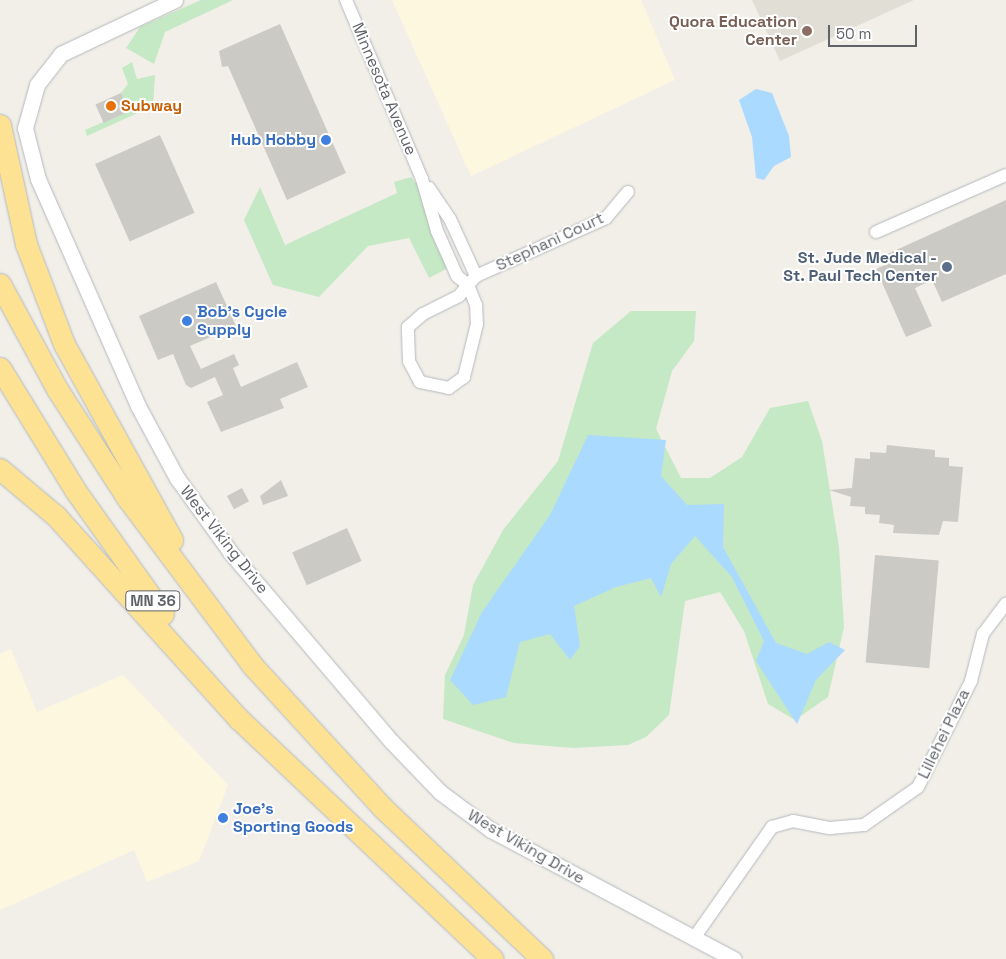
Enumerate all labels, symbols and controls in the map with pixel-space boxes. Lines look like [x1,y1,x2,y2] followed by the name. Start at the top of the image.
[669,12,797,50] place label: Quora Education Center
[831,15,920,47] scale bar
[347,20,421,158] street label: Minnesota Avenue
[836,24,871,43] text: 50 m
[801,25,813,37] marker: Quora Education Center
[121,96,182,116] place label: Subway
[105,100,117,112] marker: Subway
[231,130,316,150] place label: Hub Hobby
[320,134,332,146] marker: Hub Hobby
[493,209,607,275] street label: Stephani Court
[782,248,937,286] place label: St. Jude Medical - St. Paul Tech Center
[941,261,953,273] marker: St. Jude Medical - St. Paul Tech Center
[197,302,287,340] place label: Bob's Cycle Supply
[181,315,193,327] marker: Bob's Cycle Supply
[176,482,272,598] street label: West Viking Drive
[124,588,182,614] road number: MN 36
[914,686,974,782] street label: Lillehei Plaza
[233,799,353,837] place label: Joe’s Sporting Goods
[464,806,588,888] street label: West Viking Drive
[217,812,229,824] marker: Joe’s Sporting Goods

